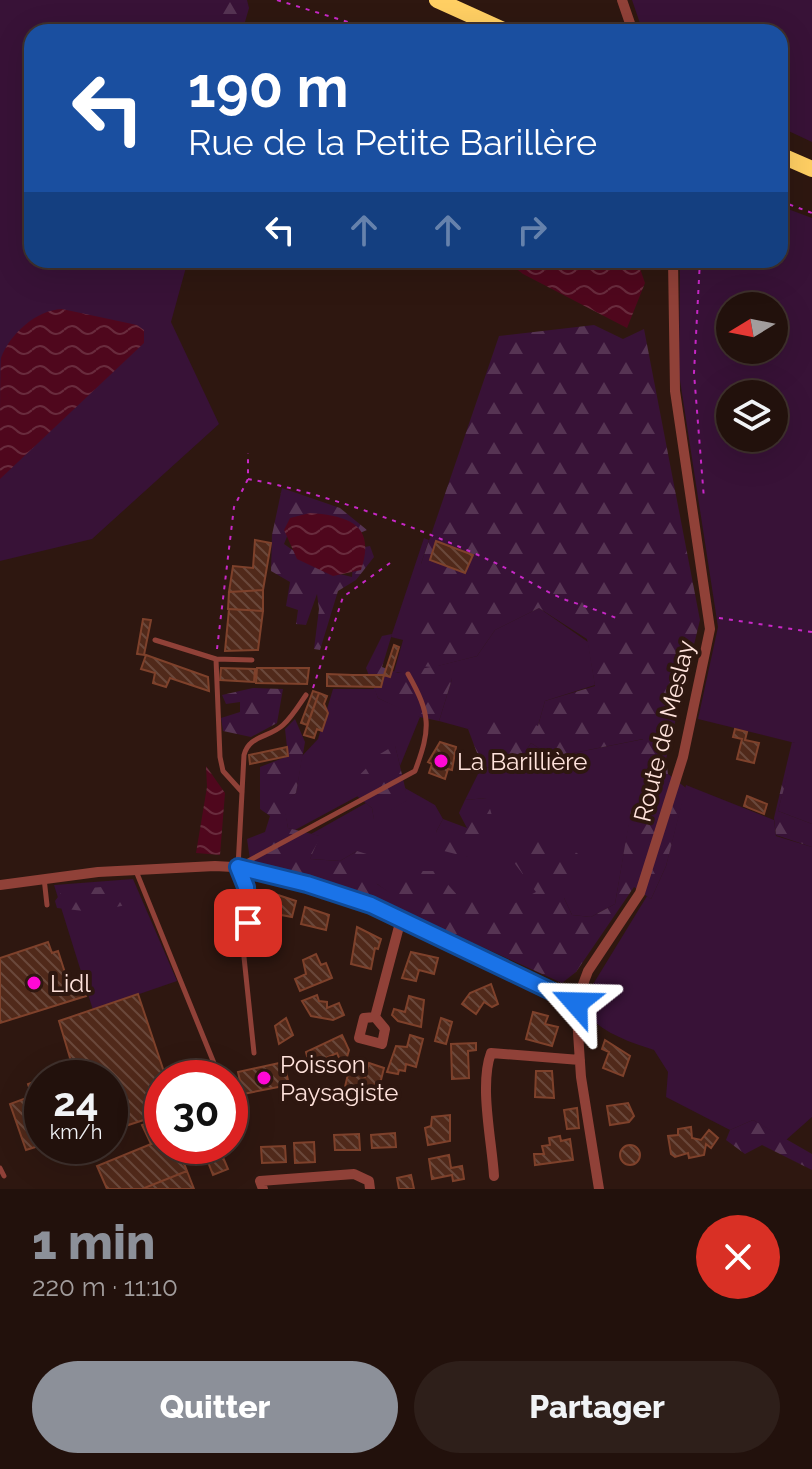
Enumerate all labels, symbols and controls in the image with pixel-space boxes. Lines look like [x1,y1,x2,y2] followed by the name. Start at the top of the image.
[188,54,349,120] text: 190 m
[56,56,160,160] icon: left
[188,121,597,163] text: Rue de la Petite Barillère
[258,208,302,252] icon: left
[342,208,386,252] icon: ahead
[426,208,470,252] icon: ahead
[510,208,554,252] icon: right
[716,292,788,364] north arrow
[716,292,788,452] map controls
[716,380,788,452] button: layers
[627,637,701,825] street label: Route de Meslay
[457,747,587,776] place label: La Barillière
[432,752,450,770] marker: La Barillière
[214,889,282,957] pin
[226,901,270,945] icon: arrive
[534,961,618,1045] position arrow
[50,969,91,998] place label: Lidl
[25,974,43,992] marker: Lidl
[280,1050,398,1107] place label: Poisson Paysagiste
[144,1060,248,1164] speed limit sign: 30
[255,1069,273,1087] marker: Poisson Paysagiste
[53,1078,99,1125] text: 24
[50,1120,102,1144] text: km/h
[32,1214,155,1270] text: 1 min
[696,1215,780,1299] button: close
[32,1272,178,1302] text: 220 m · 11:10
[32,1361,398,1453] button: Quitter
[414,1361,780,1453] button: Partager

